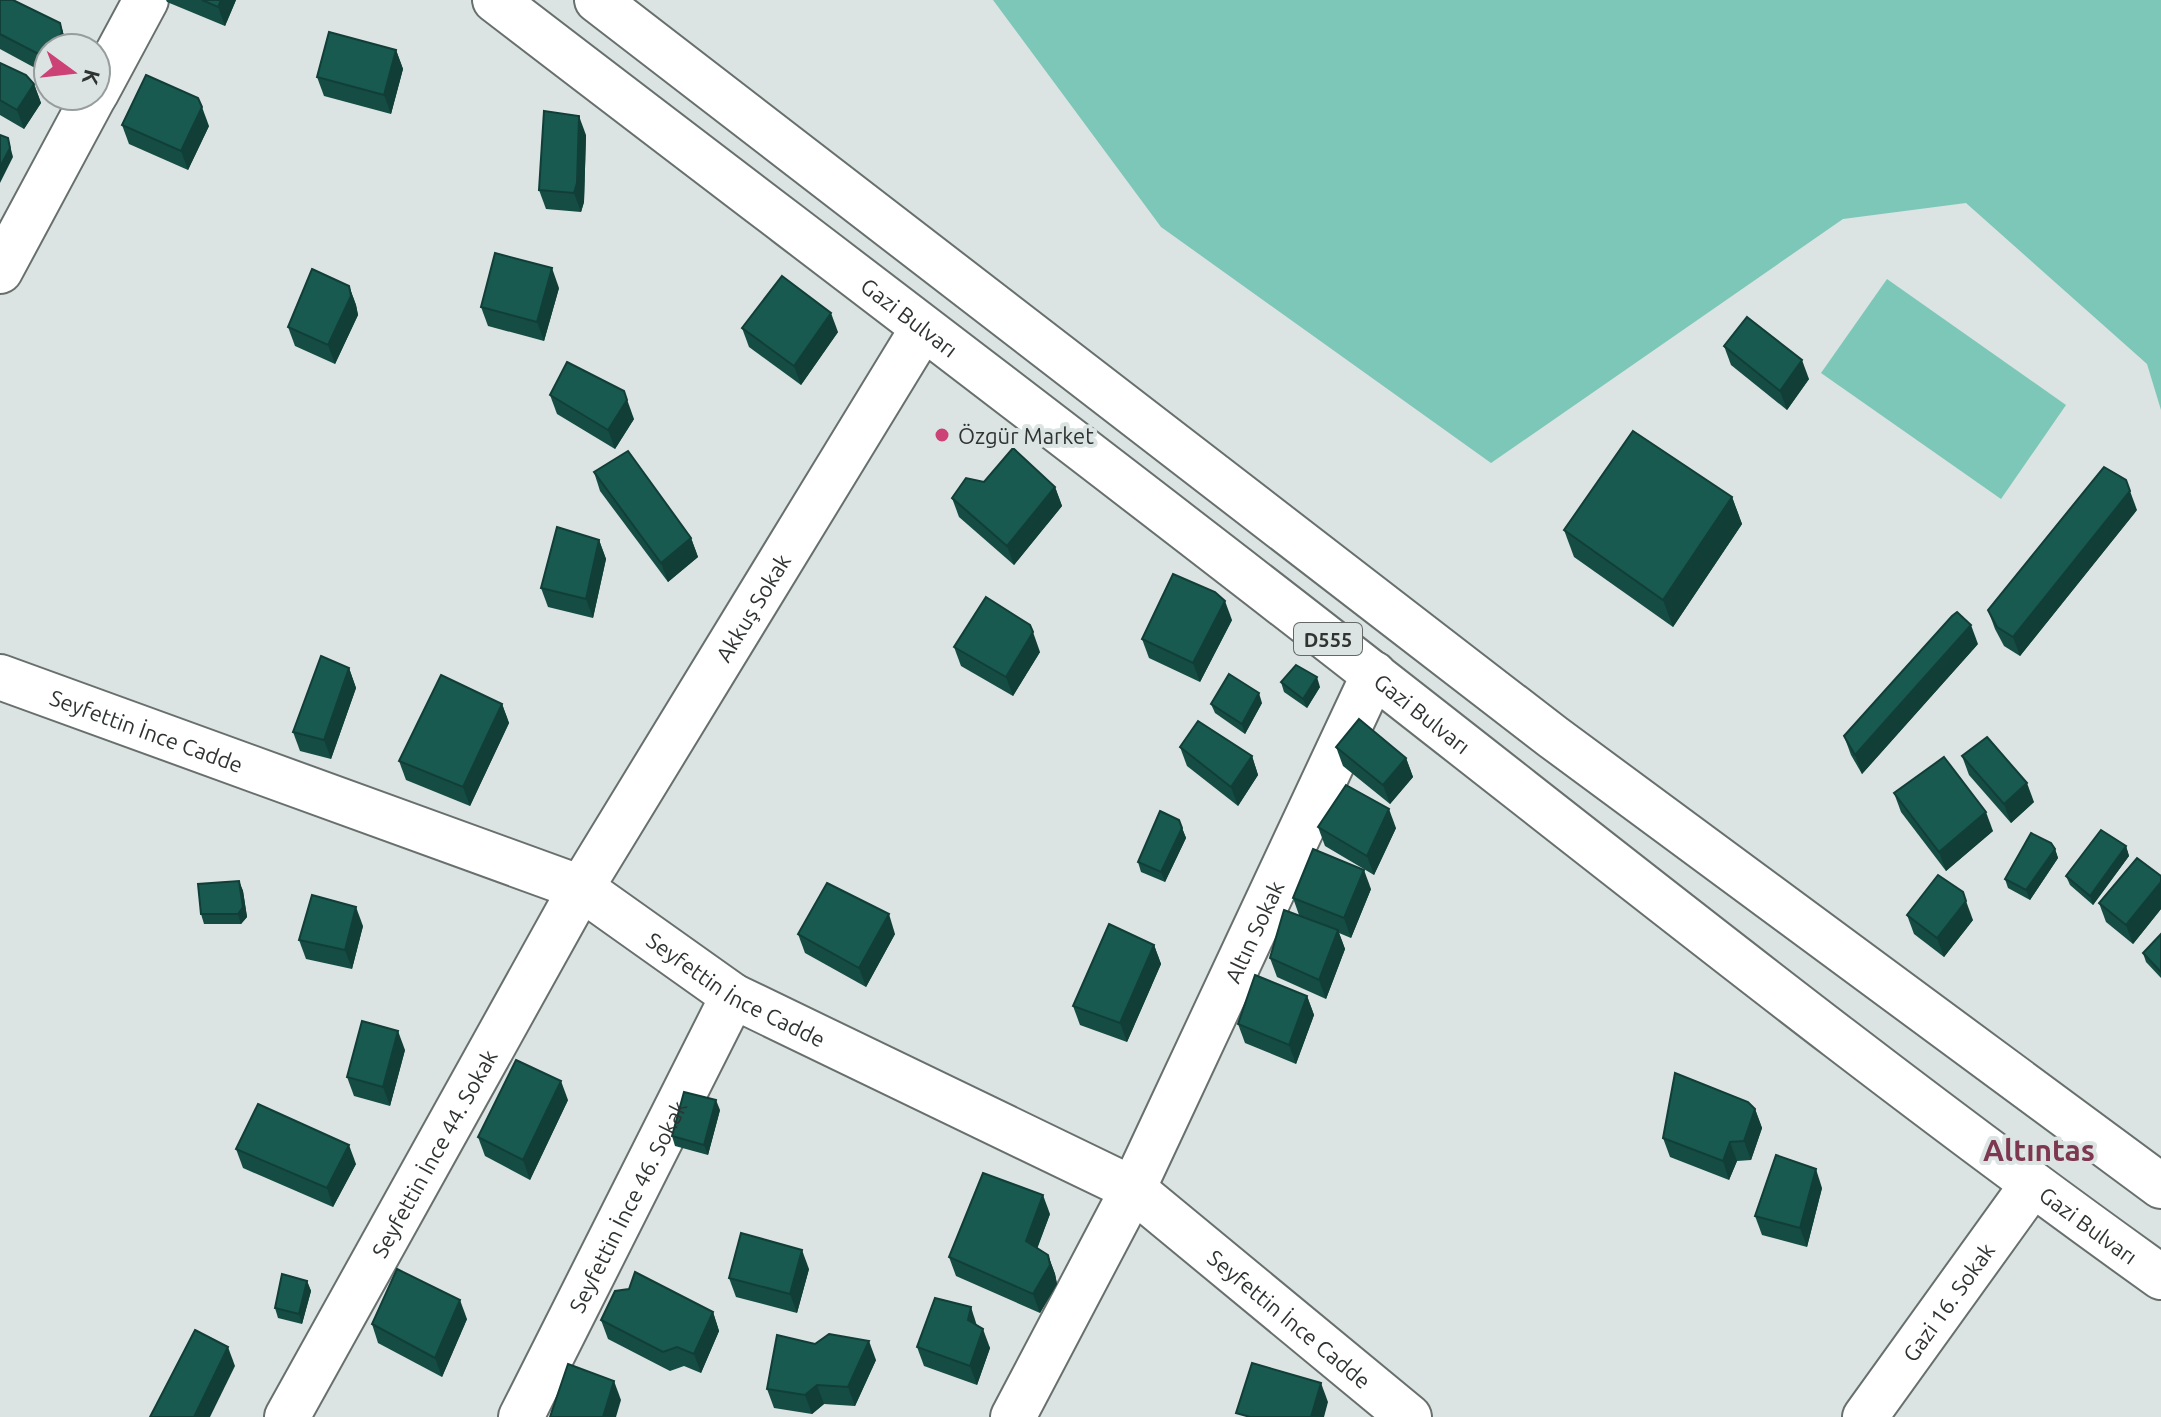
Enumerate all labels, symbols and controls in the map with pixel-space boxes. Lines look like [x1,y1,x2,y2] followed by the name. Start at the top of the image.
[32,32,112,112] north arrow
[78,67,106,88] text: K
[857,272,963,362] street label: Gazi Bulvarı
[958,423,1094,448] place label: Özgür Market
[933,426,951,444] marker: Özgür Market
[710,549,795,666] street label: Akkuş Sokak
[1294,623,1362,655] road number: D555
[1370,668,1475,758] street label: Gazi Bulvarı
[47,684,246,777] street label: Seyfettin İnce Cadde
[1219,877,1288,986] street label: Altın Sokak
[642,927,830,1051] street label: Seyfettin İnce Cadde
[366,1045,501,1261] street label: Seyfettin İnce 44. Sokak
[563,1096,691,1316] street label: Seyfettin İnce 46. Sokak
[1983,1133,2095,1167] district label: Altıntas
[2035,1181,2142,1269] street label: Gazi Bulvarı
[1897,1238,1999,1366] street label: Gazi 16. Sokak
[1203,1244,1376,1393] street label: Seyfettin İnce Cadde

